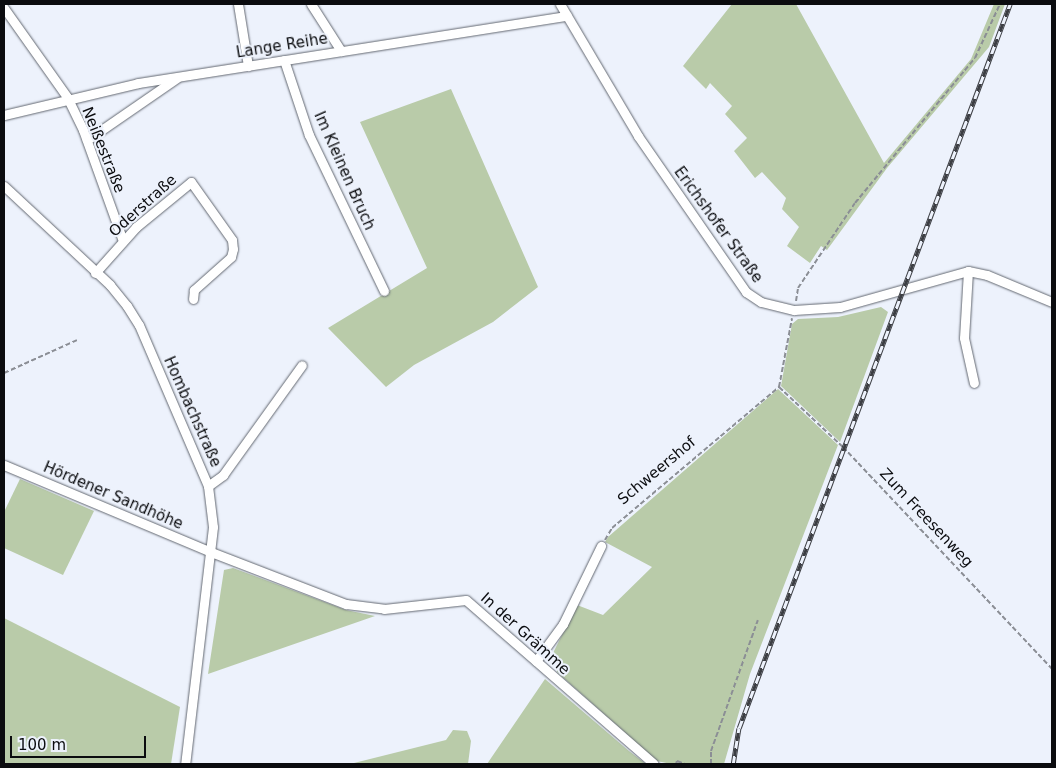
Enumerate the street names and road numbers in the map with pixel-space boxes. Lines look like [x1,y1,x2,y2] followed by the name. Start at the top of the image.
[235,30,329,62] street label: Lange Reihe
[78,104,128,196] street label: Neißestraße
[310,109,378,233] street label: Im Kleinen Bruch
[670,164,766,286] street label: Erichshofer Straße
[106,171,180,241] street label: Oderstraße
[160,354,224,470] street label: Hombachstraße
[614,433,700,509] street label: Schweershof
[40,458,186,534] street label: Hördener Sandhöhe
[876,465,976,571] street label: Zum Freesenweg
[477,589,573,679] street label: In der Grämme

